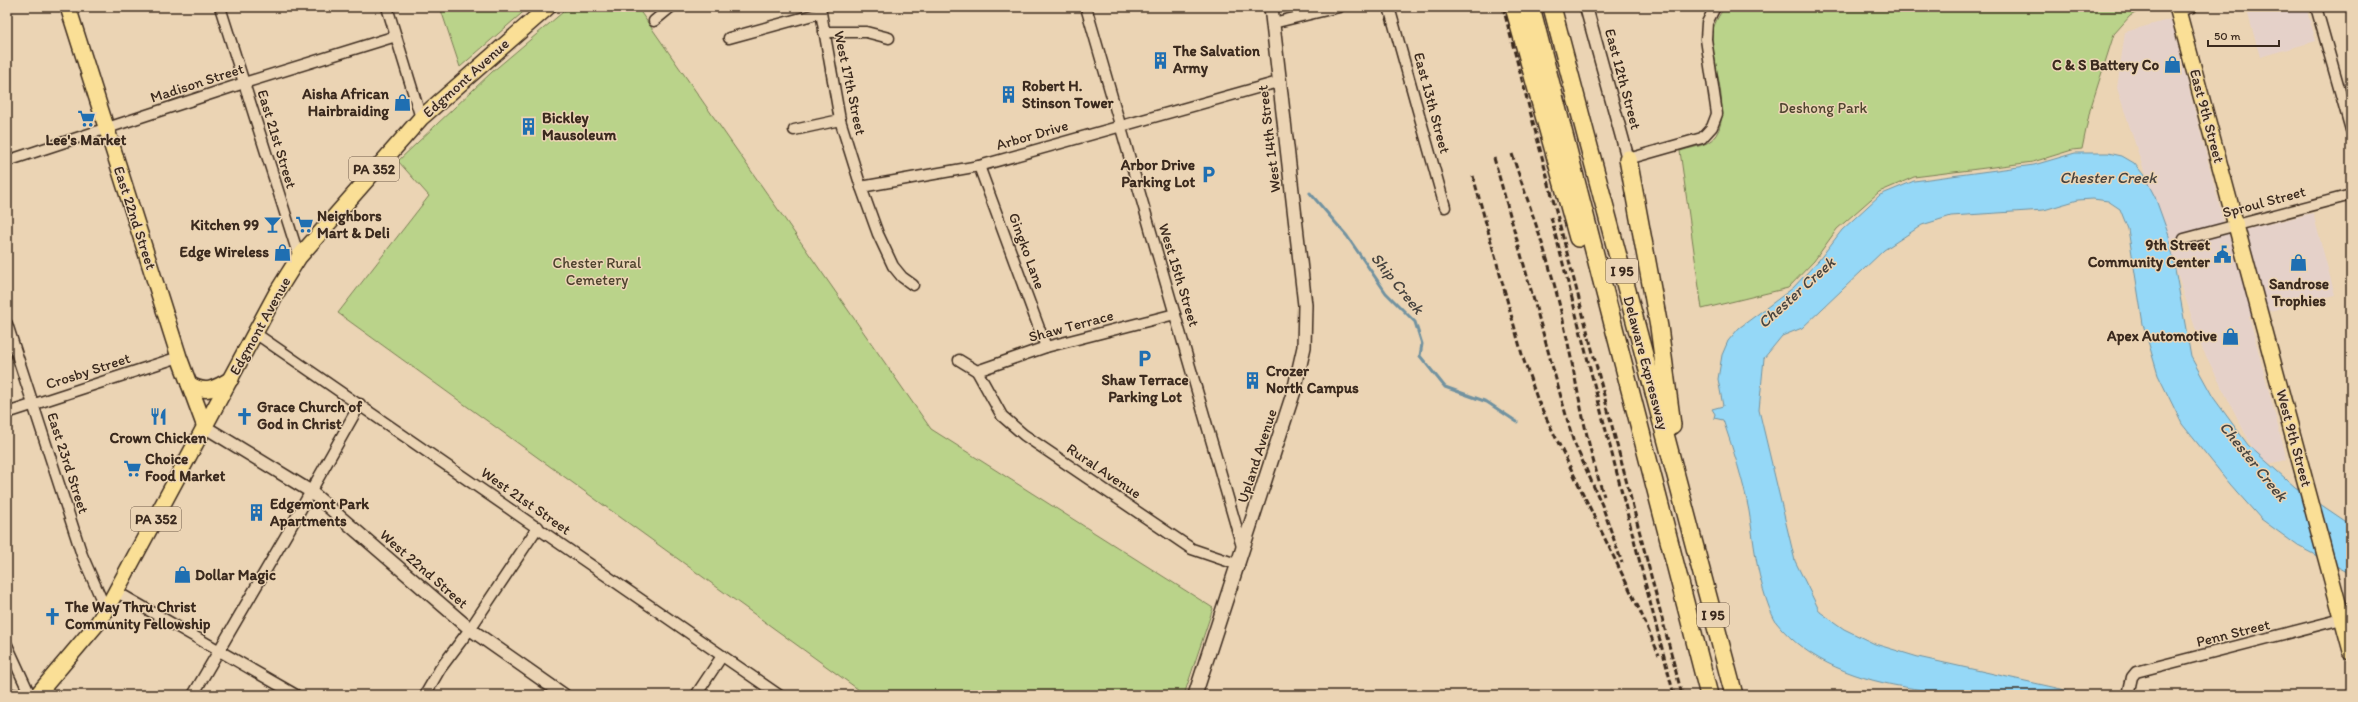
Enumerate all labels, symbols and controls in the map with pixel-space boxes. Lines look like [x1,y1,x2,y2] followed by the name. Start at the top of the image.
[2208,22,2279,48] scale bar
[1601,27,1645,132] street label: East 12th Street
[830,29,870,137] street label: West 17th Street
[2214,29,2240,43] text: 50 m
[419,35,513,121] street label: Edgmont Avenue
[1172,42,1261,78] place label: The Salvation Army
[1150,50,1170,70] building icon: The Salvation Army
[1410,50,1454,156] street label: East 13th Street
[2162,55,2182,75] shop icon: C & S Battery Co
[2052,56,2159,75] place label: C & S Battery Co
[148,59,247,107] street label: Madison Street
[2186,67,2228,165] street label: East 9th Street
[1022,77,1115,112] place label: Robert H. Stinson Tower
[1253,84,1285,194] street label: West 14th Street
[301,85,389,121] place label: Aisha African Hairbraiding
[999,85,1019,105] building icon: Robert H. Stinson Tower
[253,87,301,191] street label: East 21st Street
[392,93,412,113] shop icon: Aisha African Hairbraiding
[1779,99,1867,117] park label: Deshong Park
[76,109,96,129] supermarket icon: Lee's Market
[542,109,617,144] place label: Bickley Mausoleum
[994,116,1070,154] street label: Arbor Drive
[519,117,539,137] building icon: Bickley Mausoleum
[46,131,127,149] place label: Lee's Market
[1120,156,1195,192] place label: Arbor Drive Parking Lot
[349,157,399,181] road number: PA 352
[110,164,160,272] street label: East 22nd Street
[1198,164,1218,184] parking icon: Arbor Drive Parking Lot
[2059,168,2157,187] water label: Chester Creek
[2220,182,2308,222] street label: Sproul Street
[317,207,390,242] place label: Neighbors Mart & Deli
[1005,210,1049,292] street label: Gingko Lane
[262,215,282,235] bar icon: Kitchen 99
[294,215,314,235] supermarket icon: Neighbors Mart & Deli
[190,216,259,234] place label: Kitchen 99
[1155,221,1203,329] street label: West 15th Street
[2088,236,2210,272] place label: 9th Street Community Center
[272,242,292,262] shop icon: Edge Wireless
[180,243,269,262] place label: Edge Wireless
[2213,244,2233,264] public building icon: 9th Street Community Center
[1367,249,1429,318] water label: Ship Creek
[1754,252,1839,332] water label: Chester Creek
[2289,253,2309,273] shop icon: Sandrose Trophies
[553,254,642,289] park label: Chester Rural Cemetery
[1606,259,1638,283] road number: I 95
[226,274,294,378] street label: Edgmont Avenue
[2269,275,2329,311] place label: Sandrose Trophies
[1620,294,1672,432] street label: Delaware Expressway
[1027,306,1115,346] street label: Shaw Terrace
[2220,326,2240,346] shop icon: Apex Automotive
[2106,327,2217,346] place label: Apex Automotive
[43,349,133,393] street label: Crosby Street
[1135,349,1155,369] parking icon: Shaw Terrace Parking Lot
[1266,362,1359,398] place label: Crozer North Campus
[1243,370,1263,390] building icon: Crozer North Campus
[1101,371,1189,407] place label: Shaw Terrace Parking Lot
[2272,387,2316,489] street label: West 9th Street
[257,398,362,433] place label: Grace Church of God in Christ
[234,406,254,426] church icon: Grace Church of God in Christ
[148,407,168,427] restaurant icon: Crown Chicken
[1233,407,1281,505] street label: Upland Avenue
[43,410,93,516] street label: East 23rd Street
[2216,418,2292,506] water label: Chester Creek
[109,429,207,447] place label: Crown Chicken
[1063,439,1145,503] street label: Rural Avenue
[145,450,226,485] place label: Choice Food Market
[122,458,142,478] supermarket icon: Choice Food Market
[478,463,575,539] street label: West 21st Street
[269,495,369,531] place label: Edgemont Park Apartments
[247,503,267,523] building icon: Edgemont Park Apartments
[131,507,181,531] road number: PA 352
[376,526,472,612] street label: West 22nd Street
[172,565,192,585] shop icon: Dollar Magic
[195,566,276,585] place label: Dollar Magic
[64,598,211,634] place label: The Way Thru Christ Community Fellowship
[1697,603,1729,627] road number: I 95
[42,606,62,626] church icon: The Way Thru Christ Community Fellowship
[2194,615,2272,651] street label: Penn Street

